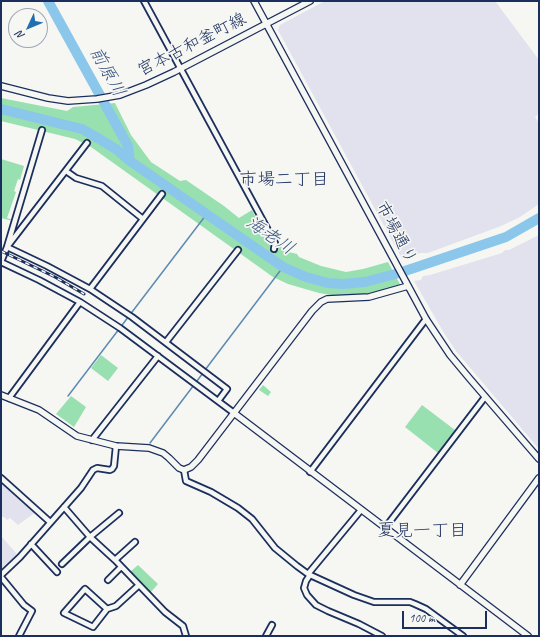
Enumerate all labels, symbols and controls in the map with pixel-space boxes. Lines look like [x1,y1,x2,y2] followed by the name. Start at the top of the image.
[8,8,48,48] north arrow
[134,9,250,81] street label: 宮本古和釜町線
[13,28,27,43] text: N
[84,43,130,101] water label: 前原川
[239,169,329,191] district label: 市場二丁目
[371,198,421,268] street label: 市場通り
[242,212,298,260] water label: 海老川
[377,520,467,542] district label: 夏見一丁目
[404,603,489,629] scale bar
[409,610,435,626] text: 100 m

